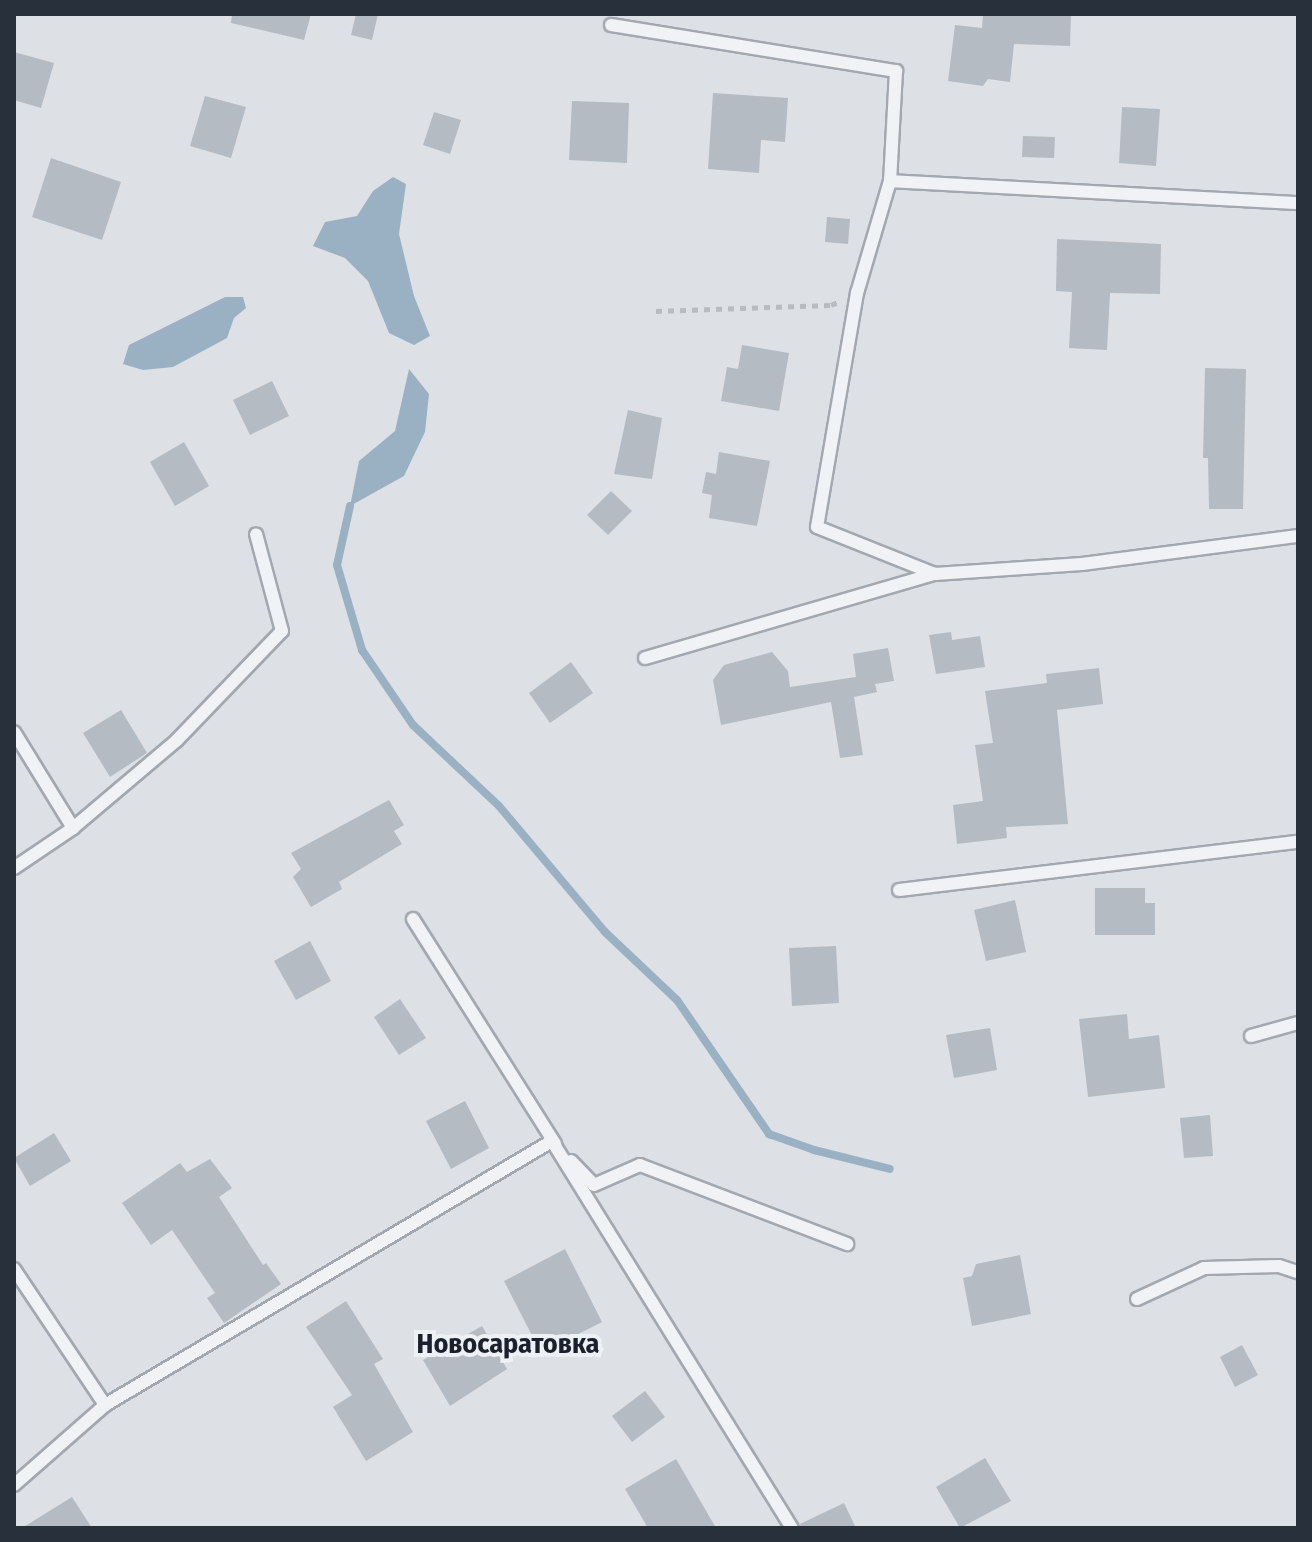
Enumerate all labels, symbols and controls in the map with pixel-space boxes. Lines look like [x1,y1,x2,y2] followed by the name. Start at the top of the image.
[417,1327,599,1361] district label: Новосаратовка

